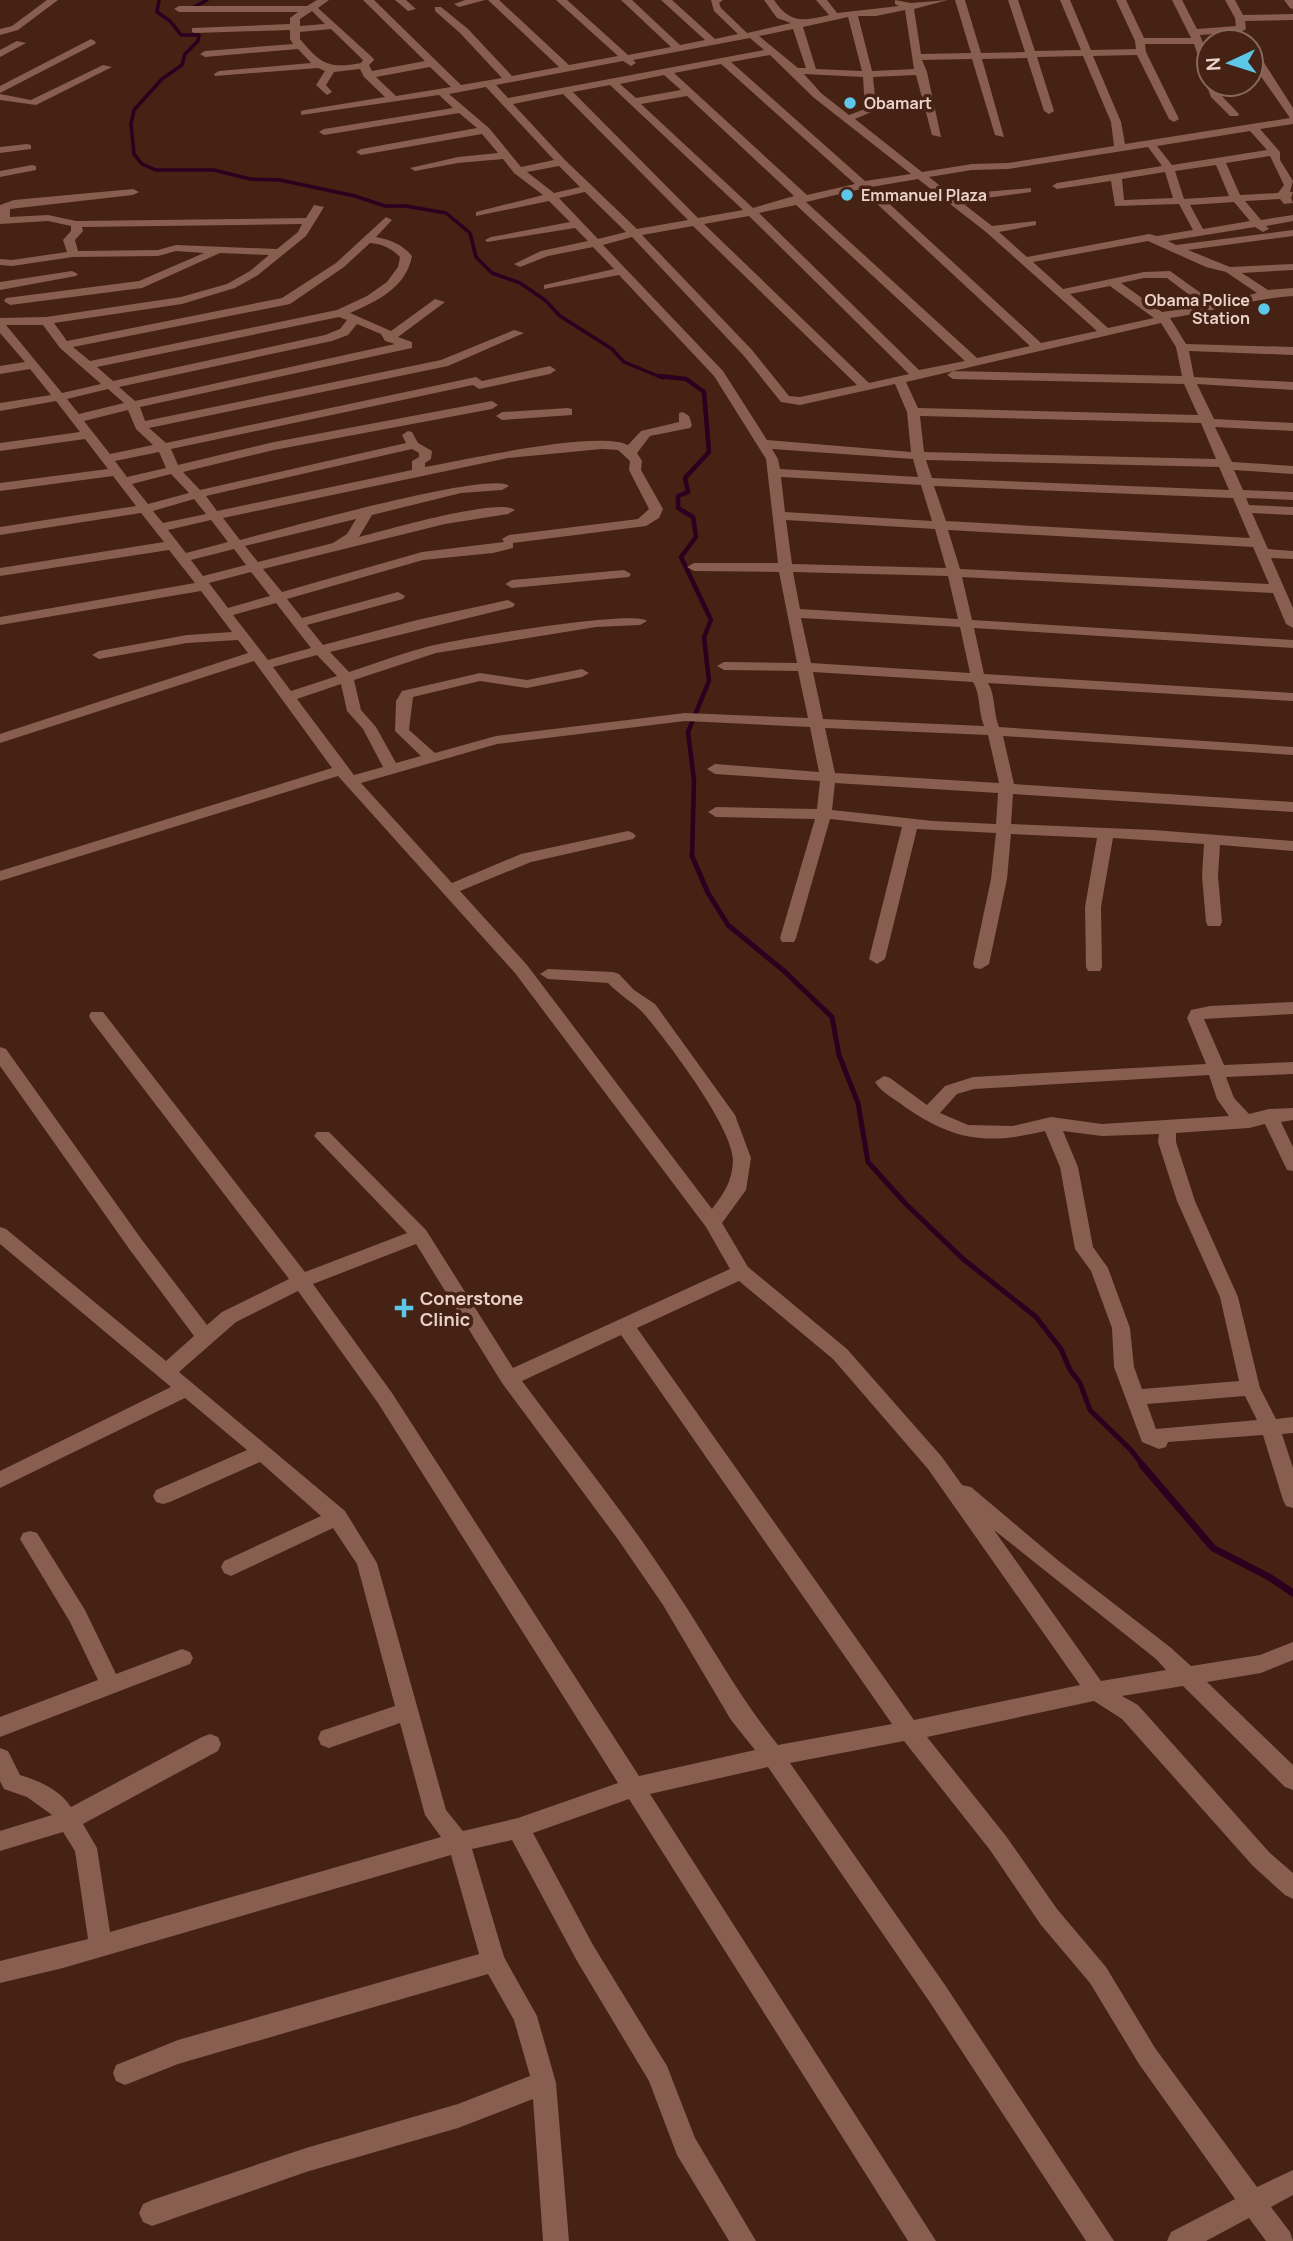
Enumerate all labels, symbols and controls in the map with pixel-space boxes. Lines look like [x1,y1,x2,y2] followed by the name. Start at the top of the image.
[1195,28,1265,98] north arrow
[1200,56,1226,72] text: N
[864,92,932,114] place label: Obamart
[842,95,858,111] marker: Obamart
[861,184,987,206] place label: Emmanuel Plaza
[839,187,855,203] marker: Emmanuel Plaza
[1145,289,1250,329] place label: Obama Police Station
[1256,301,1272,317] marker: Obama Police Station
[420,1286,523,1331] place label: Conerstone Clinic
[394,1298,414,1318] marker: Conerstone Clinic

